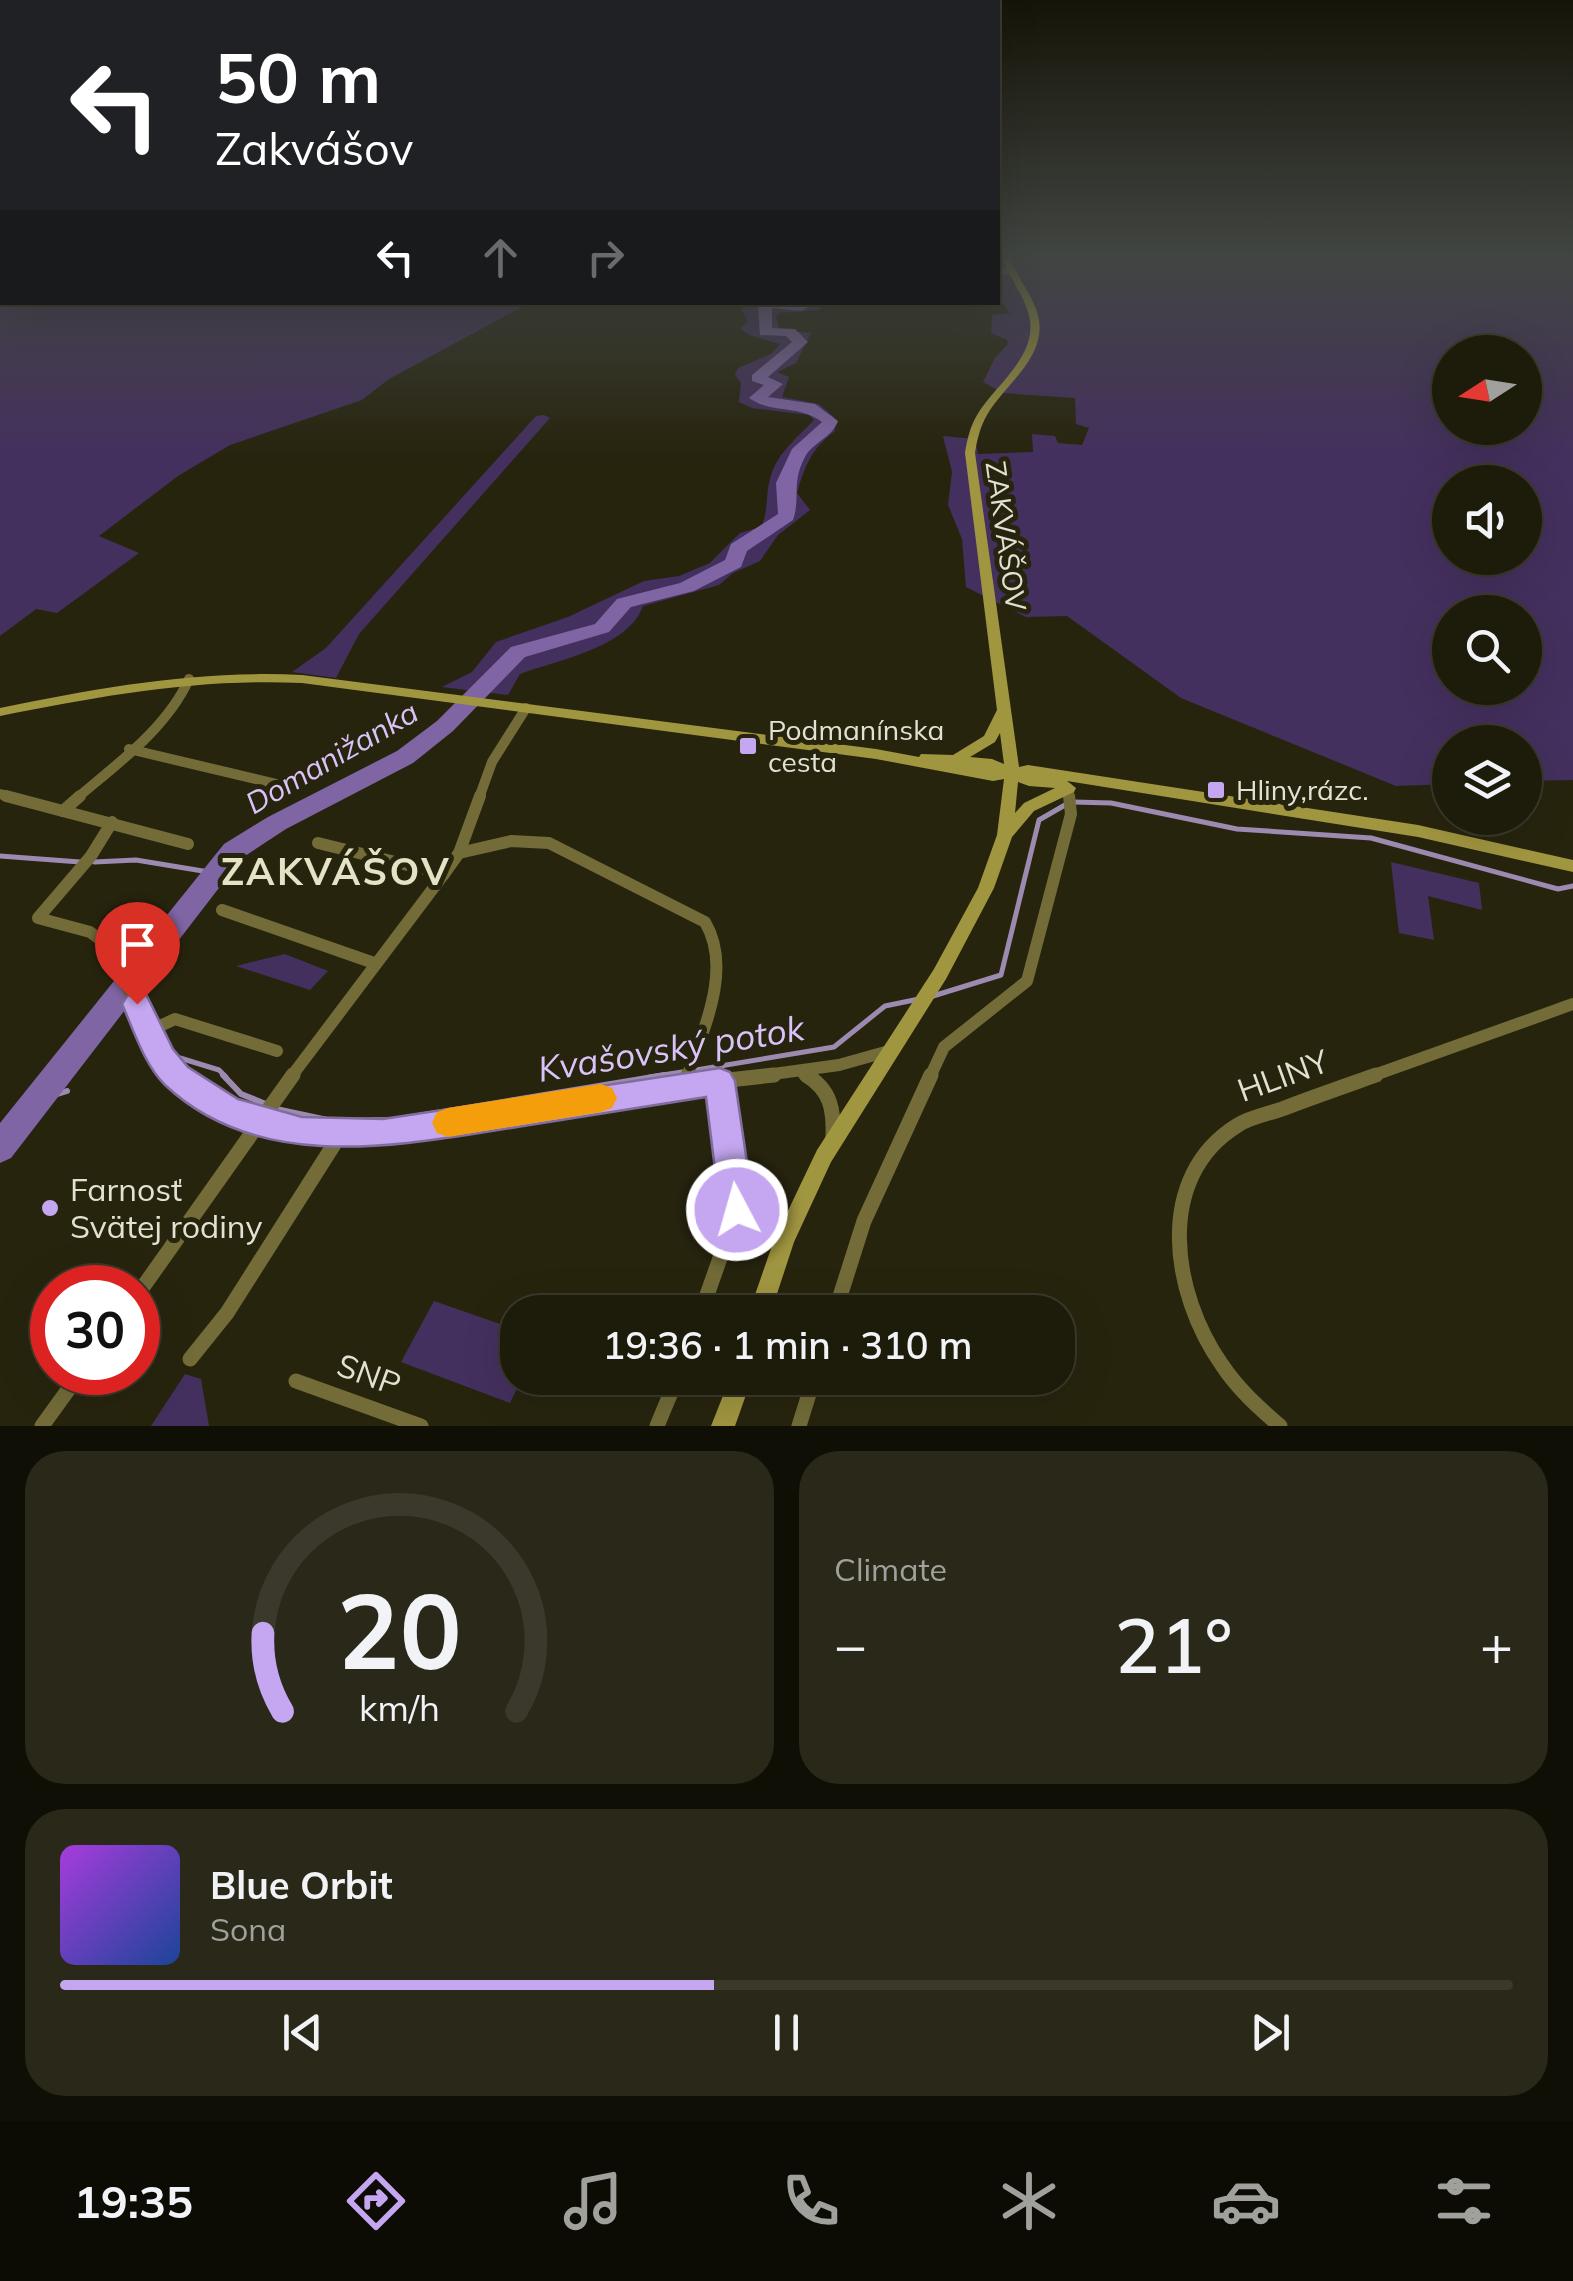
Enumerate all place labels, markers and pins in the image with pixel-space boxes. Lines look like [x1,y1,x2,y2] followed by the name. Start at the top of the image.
[768,712,944,779] place label: Podmanínska cesta
[737,735,759,757] marker: Podmanínska cesta
[1236,772,1369,807] place label: Hliny,rázc.
[1205,779,1227,801] marker: Hliny,rázc.
[95,902,180,1005] pin
[70,1169,262,1246] place label: Farnosť Svätej rodiny
[39,1197,61,1219] marker: Farnosť Svätej rodiny

